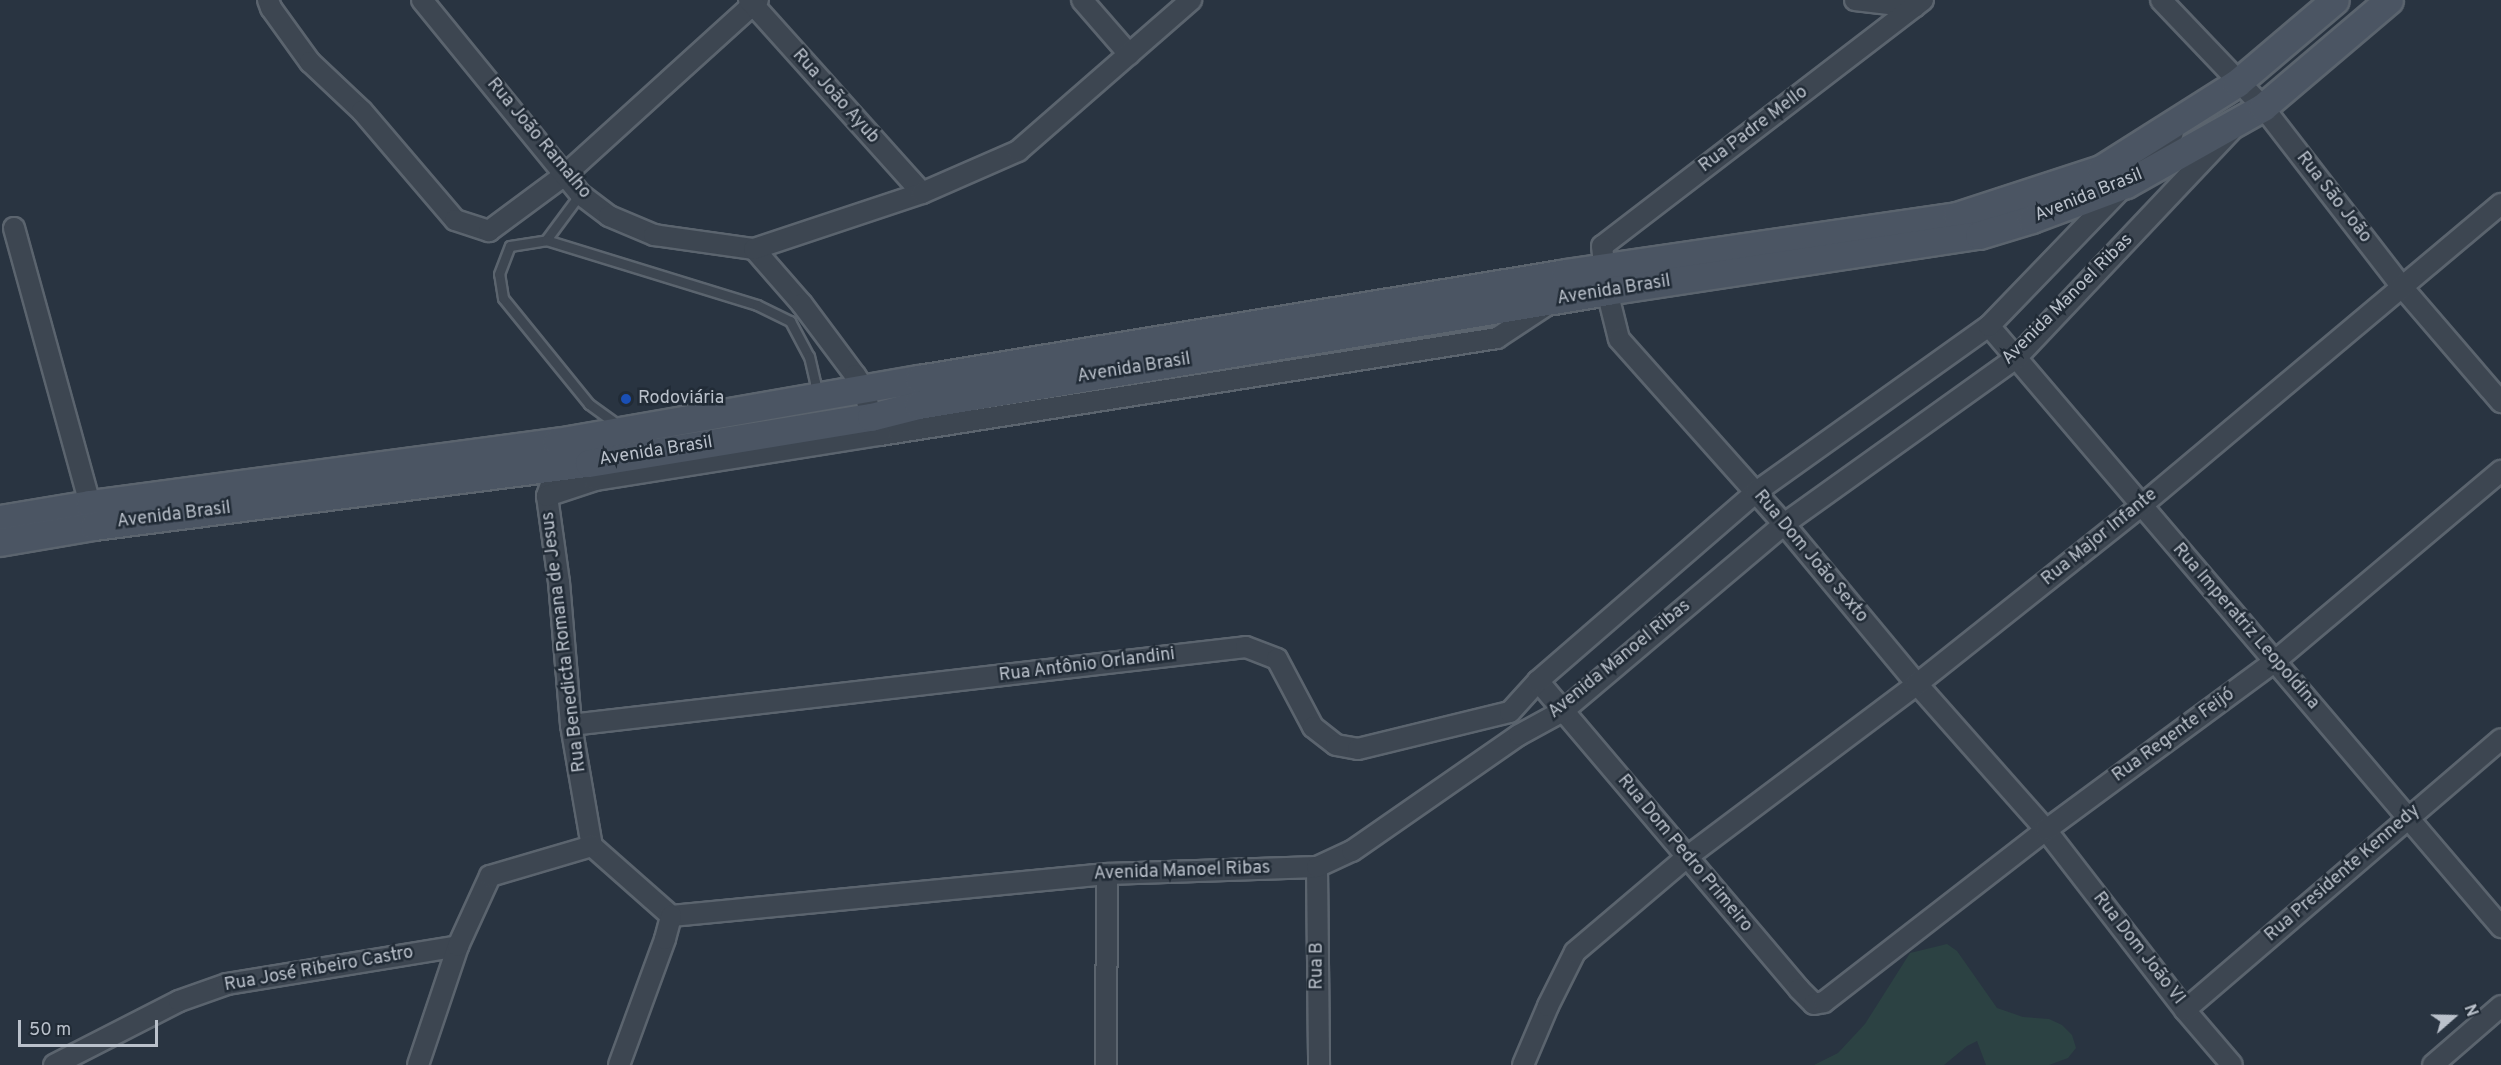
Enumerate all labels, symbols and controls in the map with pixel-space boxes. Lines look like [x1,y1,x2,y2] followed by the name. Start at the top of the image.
[787,45,883,149] street label: Rua João Ayub
[481,74,595,204] street label: Rua João Ramalho
[1695,82,1813,178] street label: Rua Padre Mello
[2291,148,2375,248] street label: Rua São João
[2032,165,2146,227] street label: Avenida Brasil
[1998,230,2138,370] street label: Avenida Manoel Ribas
[1556,271,1672,311] street label: Avenida Brasil
[1076,349,1192,389] street label: Avenida Brasil
[638,388,724,410] place label: Rodoviária
[619,392,633,406] marker: Rodoviária
[598,432,714,472] street label: Avenida Brasil
[2038,485,2162,591] street label: Rua Major Infante
[1748,486,1872,628] street label: Rua Dom João Sexto
[116,498,232,534] street label: Avenida Brasil
[538,510,592,774] street label: Rua Benedicta Romana de Jesus
[2167,540,2323,714] street label: Rua Imperatriz Leopoldina
[1545,596,1695,724] street label: Avenida Manoel Ribas
[997,644,1177,688] street label: Rua Antônio Orlandini
[2109,684,2239,788] street label: Rua Regente Feijó
[1612,771,1756,937] street label: Rua Dom Pedro Primeiro
[2261,801,2425,947] street label: Rua Presidente Kennedy
[1093,858,1271,886] street label: Avenida Manoel Ribas
[2087,888,2189,1010] street label: Rua Dom João VI
[1307,942,1329,990] street label: Rua B
[223,943,415,997] street label: Rua José Ribeiro Castro
[2423,987,2483,1047] north arrow
[2459,1002,2481,1020] text: N
[21,1008,160,1046] scale bar
[29,1019,71,1042] text: 50 m

